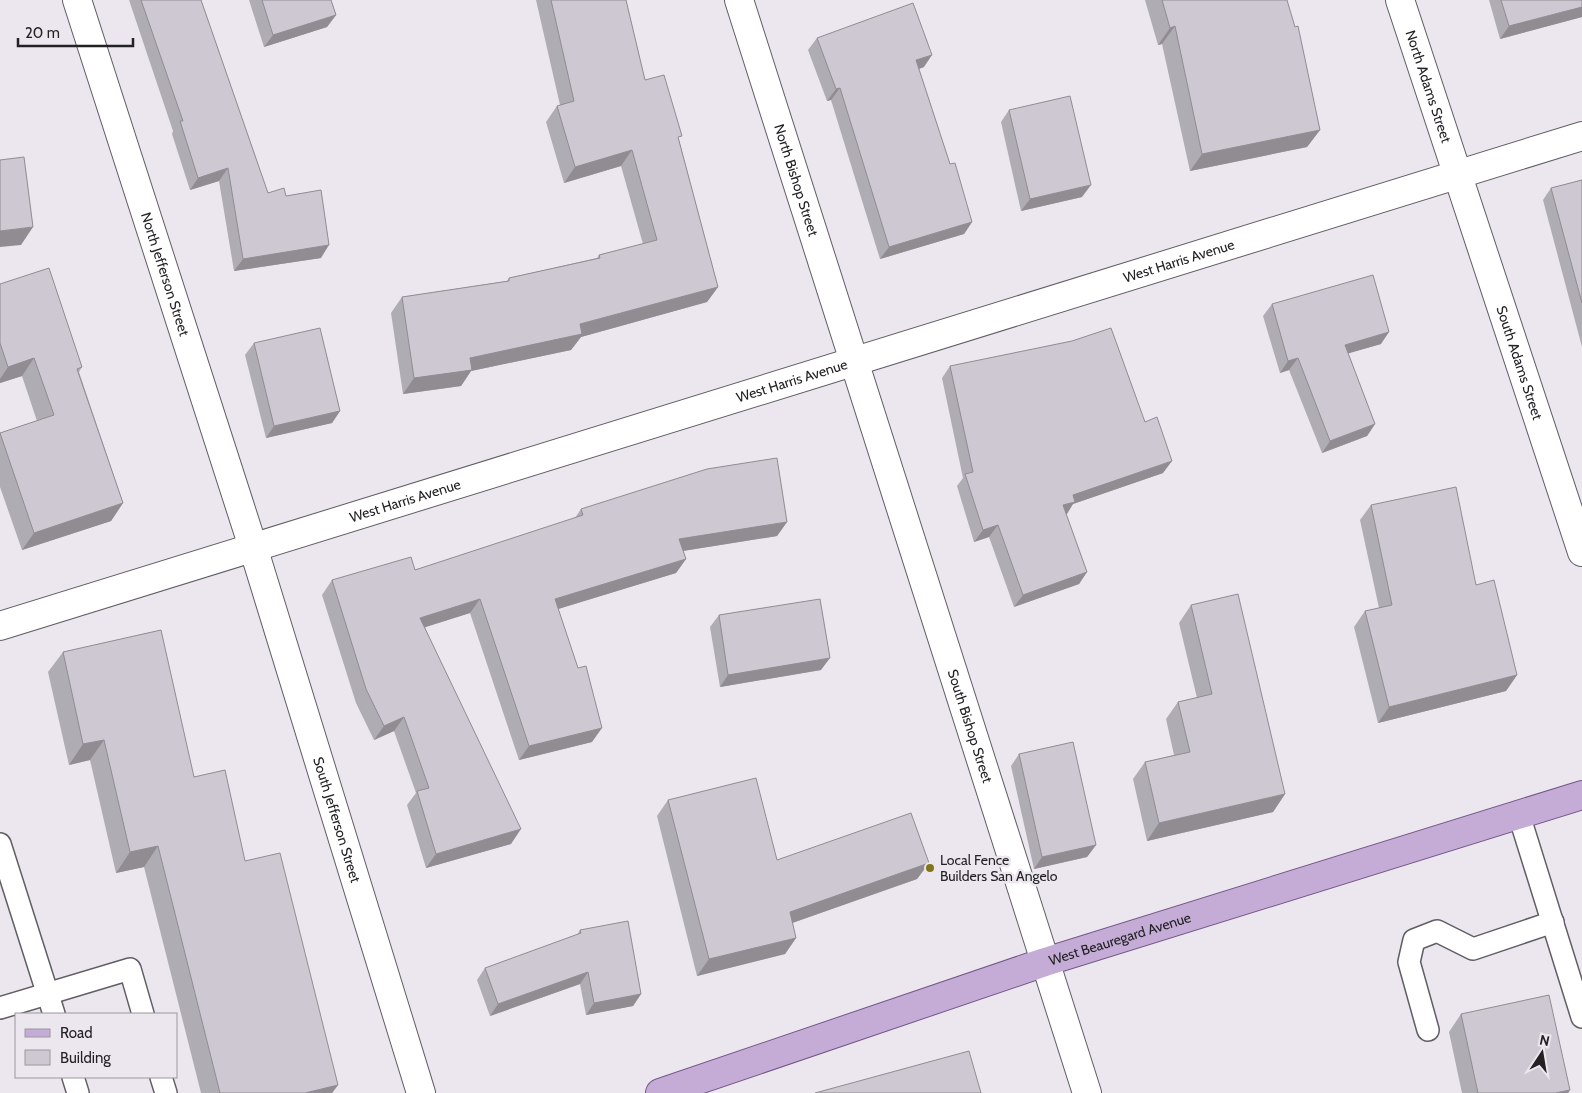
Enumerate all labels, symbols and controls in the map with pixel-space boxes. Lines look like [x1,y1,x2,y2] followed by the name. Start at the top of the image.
[18,15,132,47] scale bar
[25,24,60,42] text: 20 m
[1402,28,1456,145] street label: North Adams Street
[770,122,823,239] street label: North Bishop Street
[137,210,194,339] street label: North Jefferson Street
[1121,235,1236,287] street label: West Harris Avenue
[1492,303,1547,422] street label: South Adams Street
[734,355,850,406] street label: West Harris Avenue
[347,475,463,526] street label: West Harris Avenue
[944,667,997,785] street label: South Bishop Street
[309,755,365,885] street label: South Jefferson Street
[940,851,1058,885] place label: Local Fence Builders San Angelo
[924,862,936,874] marker: Local Fence Builders San Angelo
[1047,908,1193,969] street label: West Beauregard Avenue
[15,1013,178,1078] legend
[60,1024,93,1042] text: Road
[1517,1028,1567,1078] north arrow
[1538,1030,1551,1050] text: N
[60,1049,111,1067] text: Building

